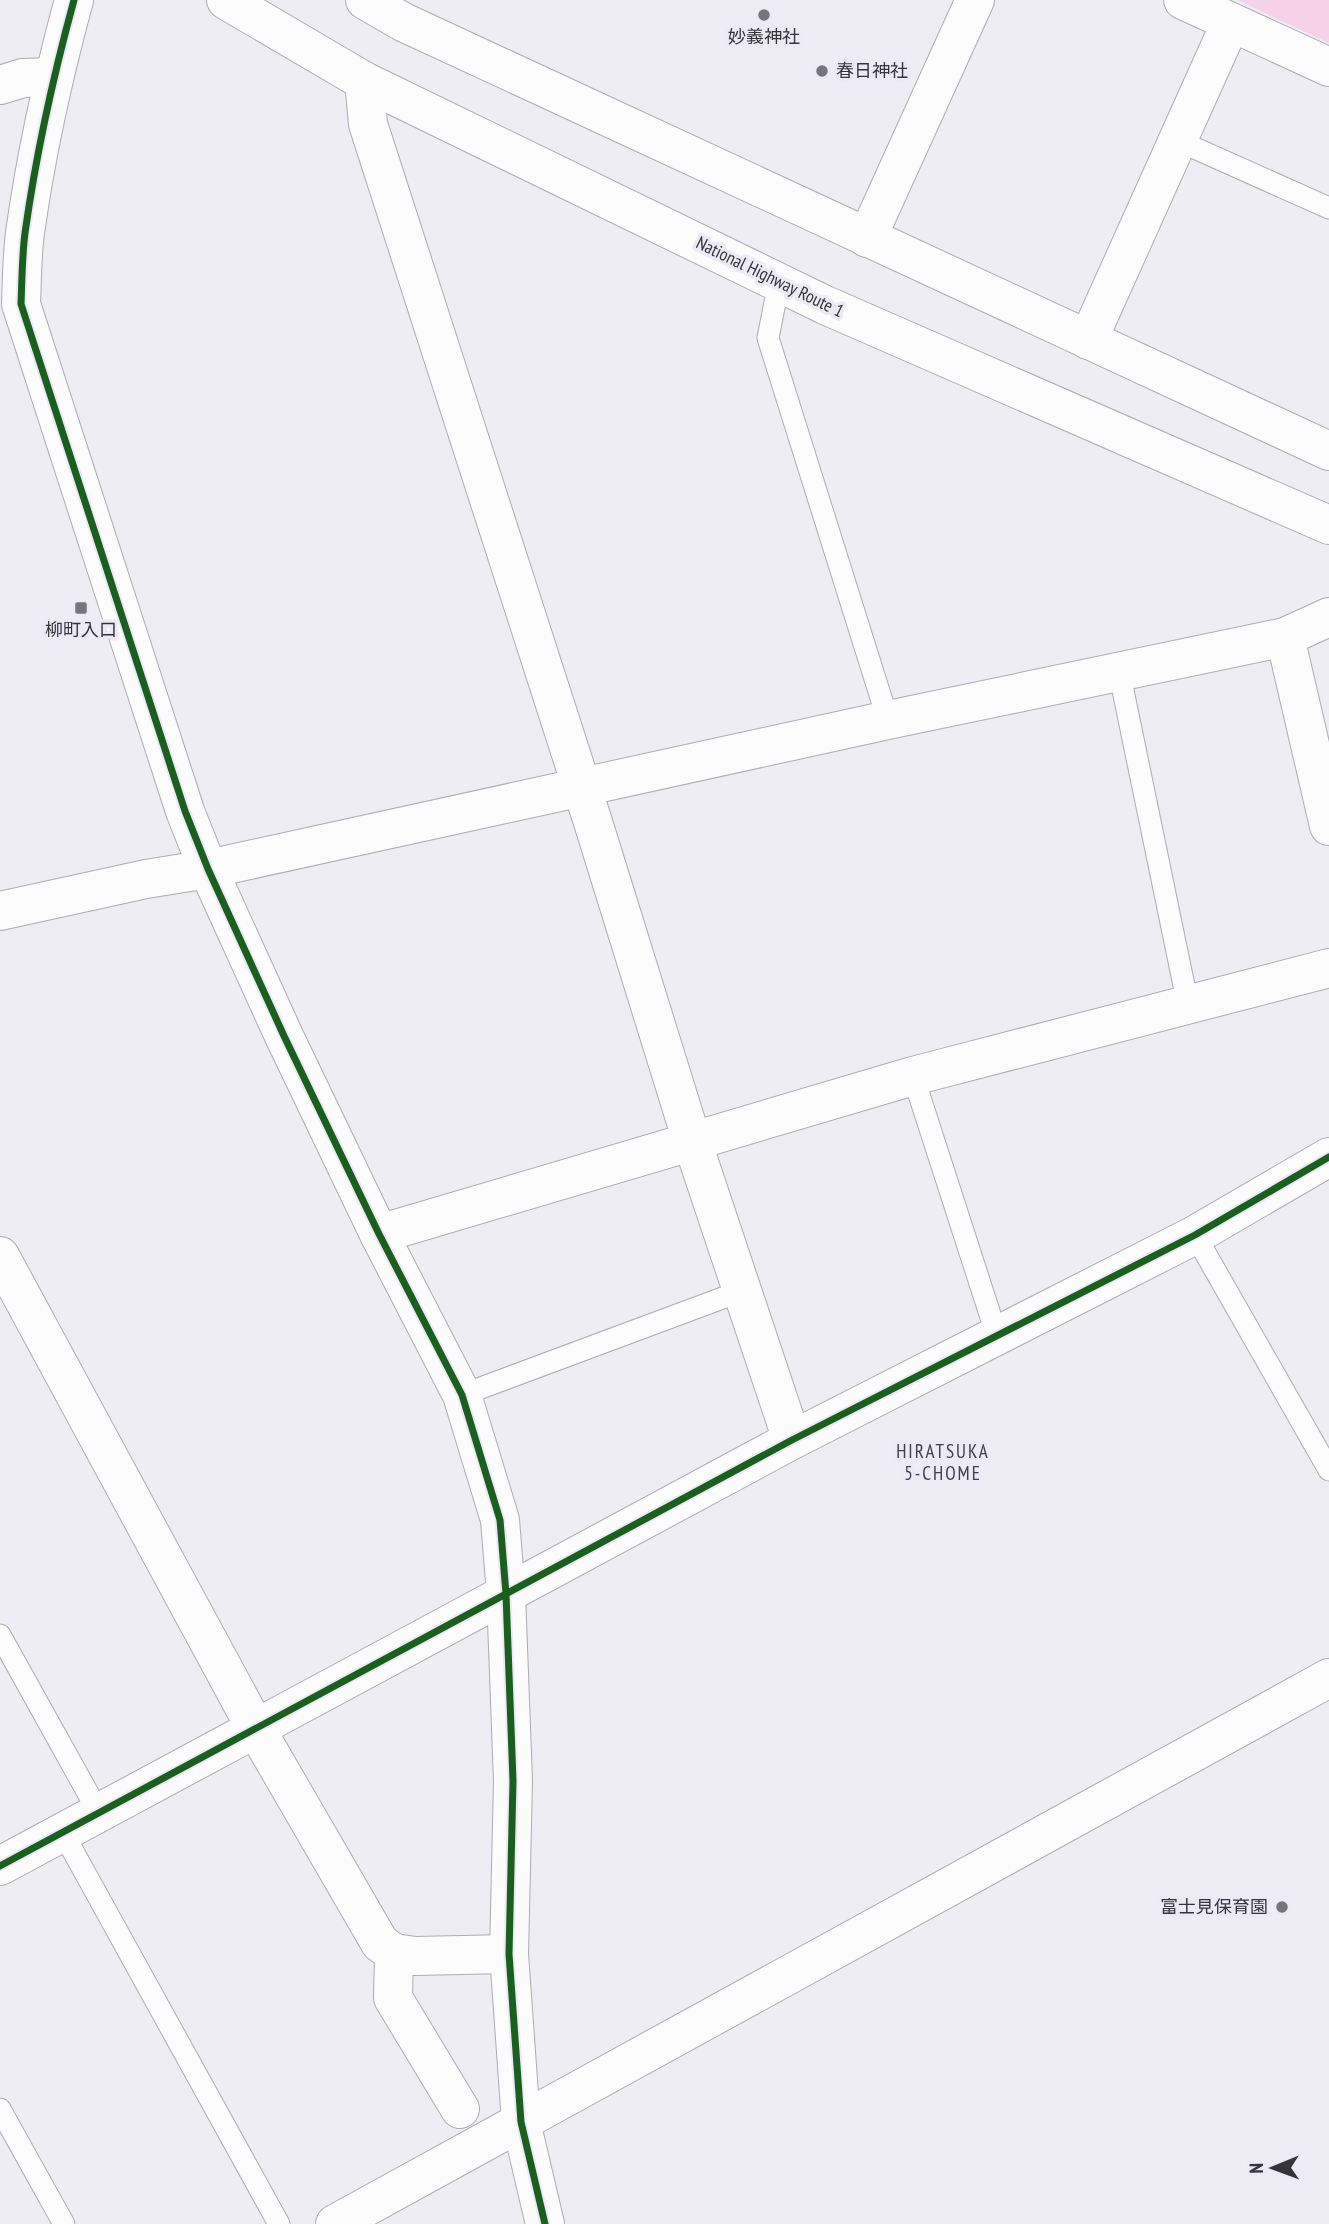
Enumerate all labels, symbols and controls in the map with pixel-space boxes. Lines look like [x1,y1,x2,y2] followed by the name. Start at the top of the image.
[756,7,772,23] marker: 妙義神社
[728,25,800,48] place label: 妙義神社
[836,59,908,82] place label: 春日神社
[814,63,830,79] marker: 春日神社
[693,231,848,322] street label: National Highway Route 1
[73,600,89,616] marker: 柳町入口
[45,618,117,641] place label: 柳町入口
[896,1439,990,1485] district label: HIRATSUKA 5-CHOME
[1160,1895,1268,1918] place label: 富士見保育園
[1274,1899,1290,1915] marker: 富士見保育園
[1238,2133,1308,2203] north arrow
[1244,2163,1268,2174] text: N

